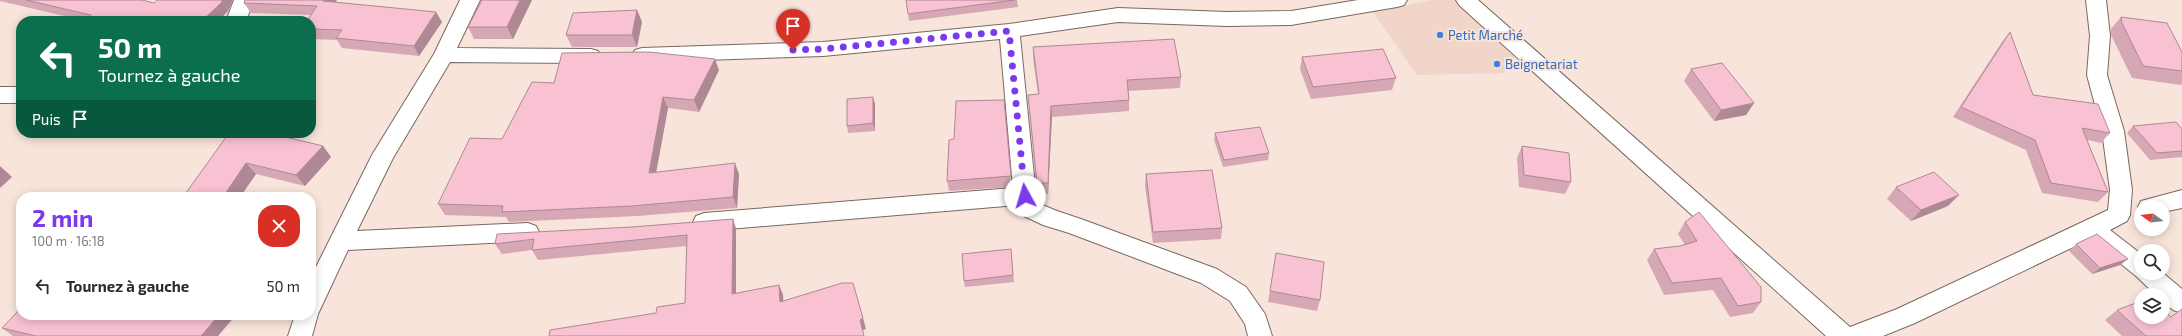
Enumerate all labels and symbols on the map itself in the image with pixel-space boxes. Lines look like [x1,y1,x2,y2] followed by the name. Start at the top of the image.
[776,9,810,50] pin
[1448,27,1523,43] place label: Petit Marché
[1435,30,1445,40] marker: Petit Marché
[1505,56,1578,72] place label: Beignetariat
[1492,59,1502,69] marker: Beignetariat
[1004,175,1046,217] position arrow
[2134,200,2170,236] north arrow

